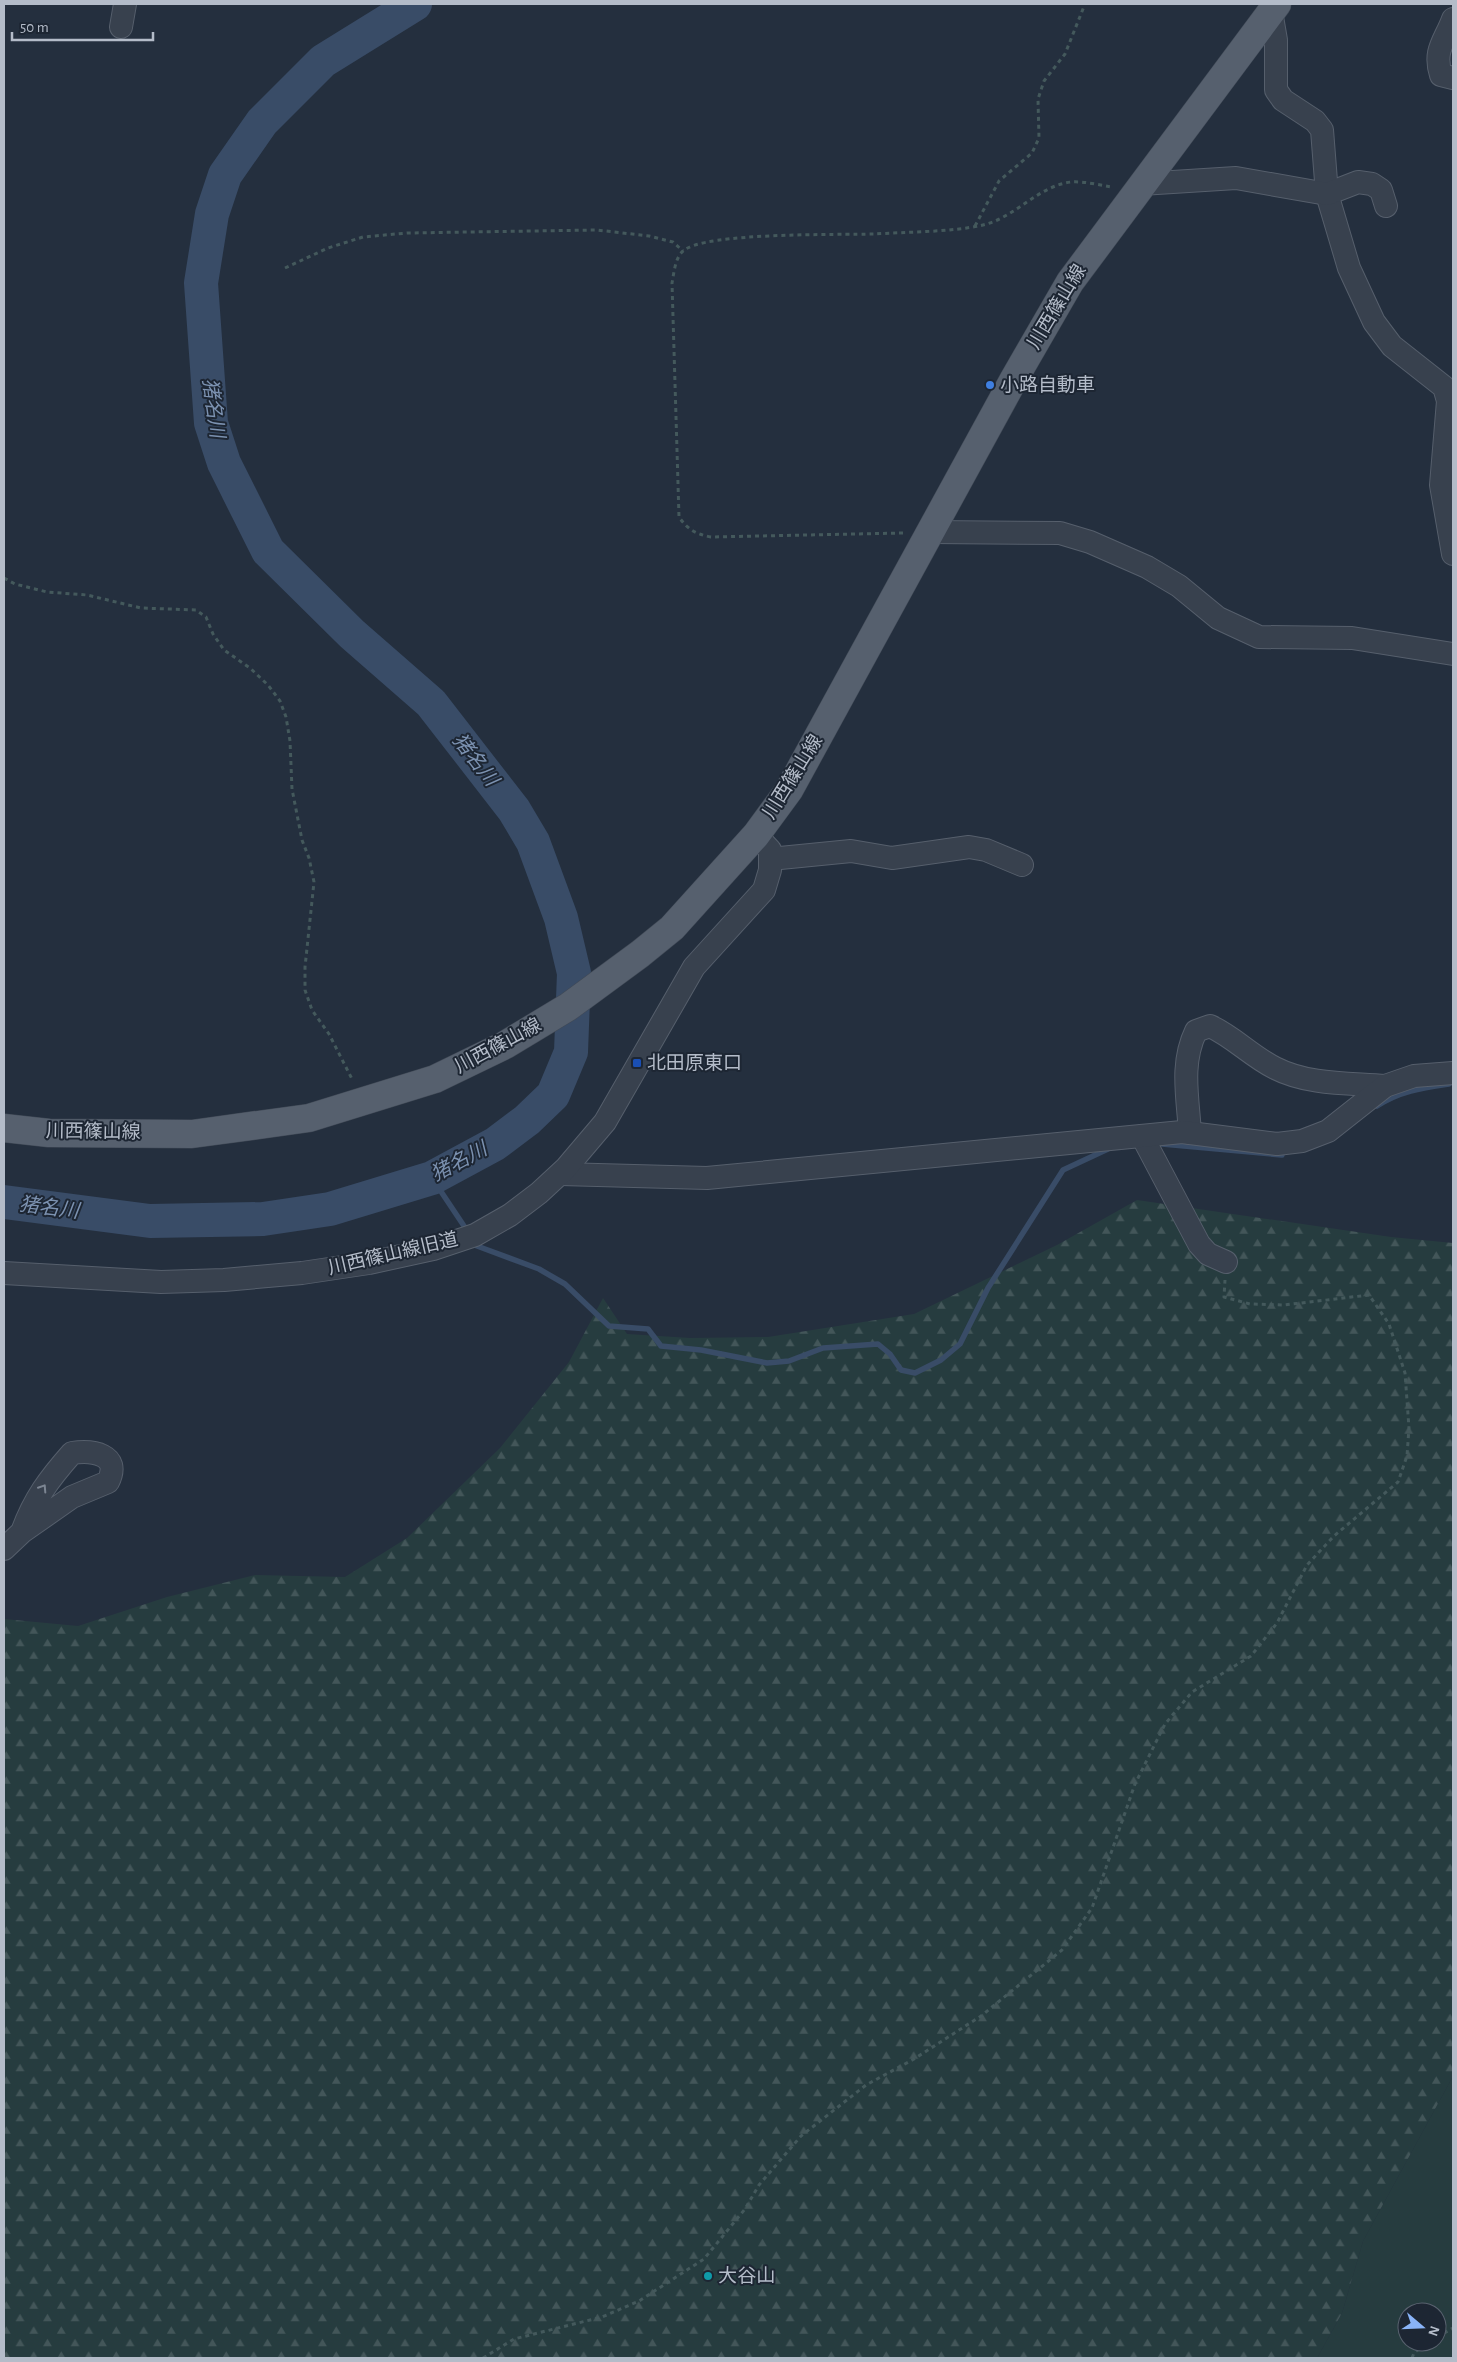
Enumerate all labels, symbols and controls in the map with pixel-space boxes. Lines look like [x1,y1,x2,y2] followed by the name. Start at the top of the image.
[12,10,154,42] scale bar
[20,20,49,35] text: 50 m
[1024,261,1090,353] street label: 川西篠山線
[1000,375,1095,395] place label: 小路自動車
[199,377,228,441] water label: 猪名川
[984,379,996,391] marker: 小路自動車
[449,730,503,791] water label: 猪名川
[759,731,826,822] street label: 川西篠山線
[451,1014,544,1077] street label: 川西篠山線
[647,1053,742,1073] place label: 北田原東口
[631,1057,643,1069] marker: 北田原東口
[45,1121,141,1142] street label: 川西篠山線
[427,1137,492,1185] water label: 猪名川
[18,1193,82,1222] water label: 猪名川
[326,1229,460,1278] street label: 川西篠山線旧道
[37,1485,46,1494] one-way arrow
[718,2266,775,2286] place label: 大谷山
[702,2270,714,2282] marker: 大谷山
[1397,2302,1447,2352] north arrow
[1425,2324,1442,2338] text: N

